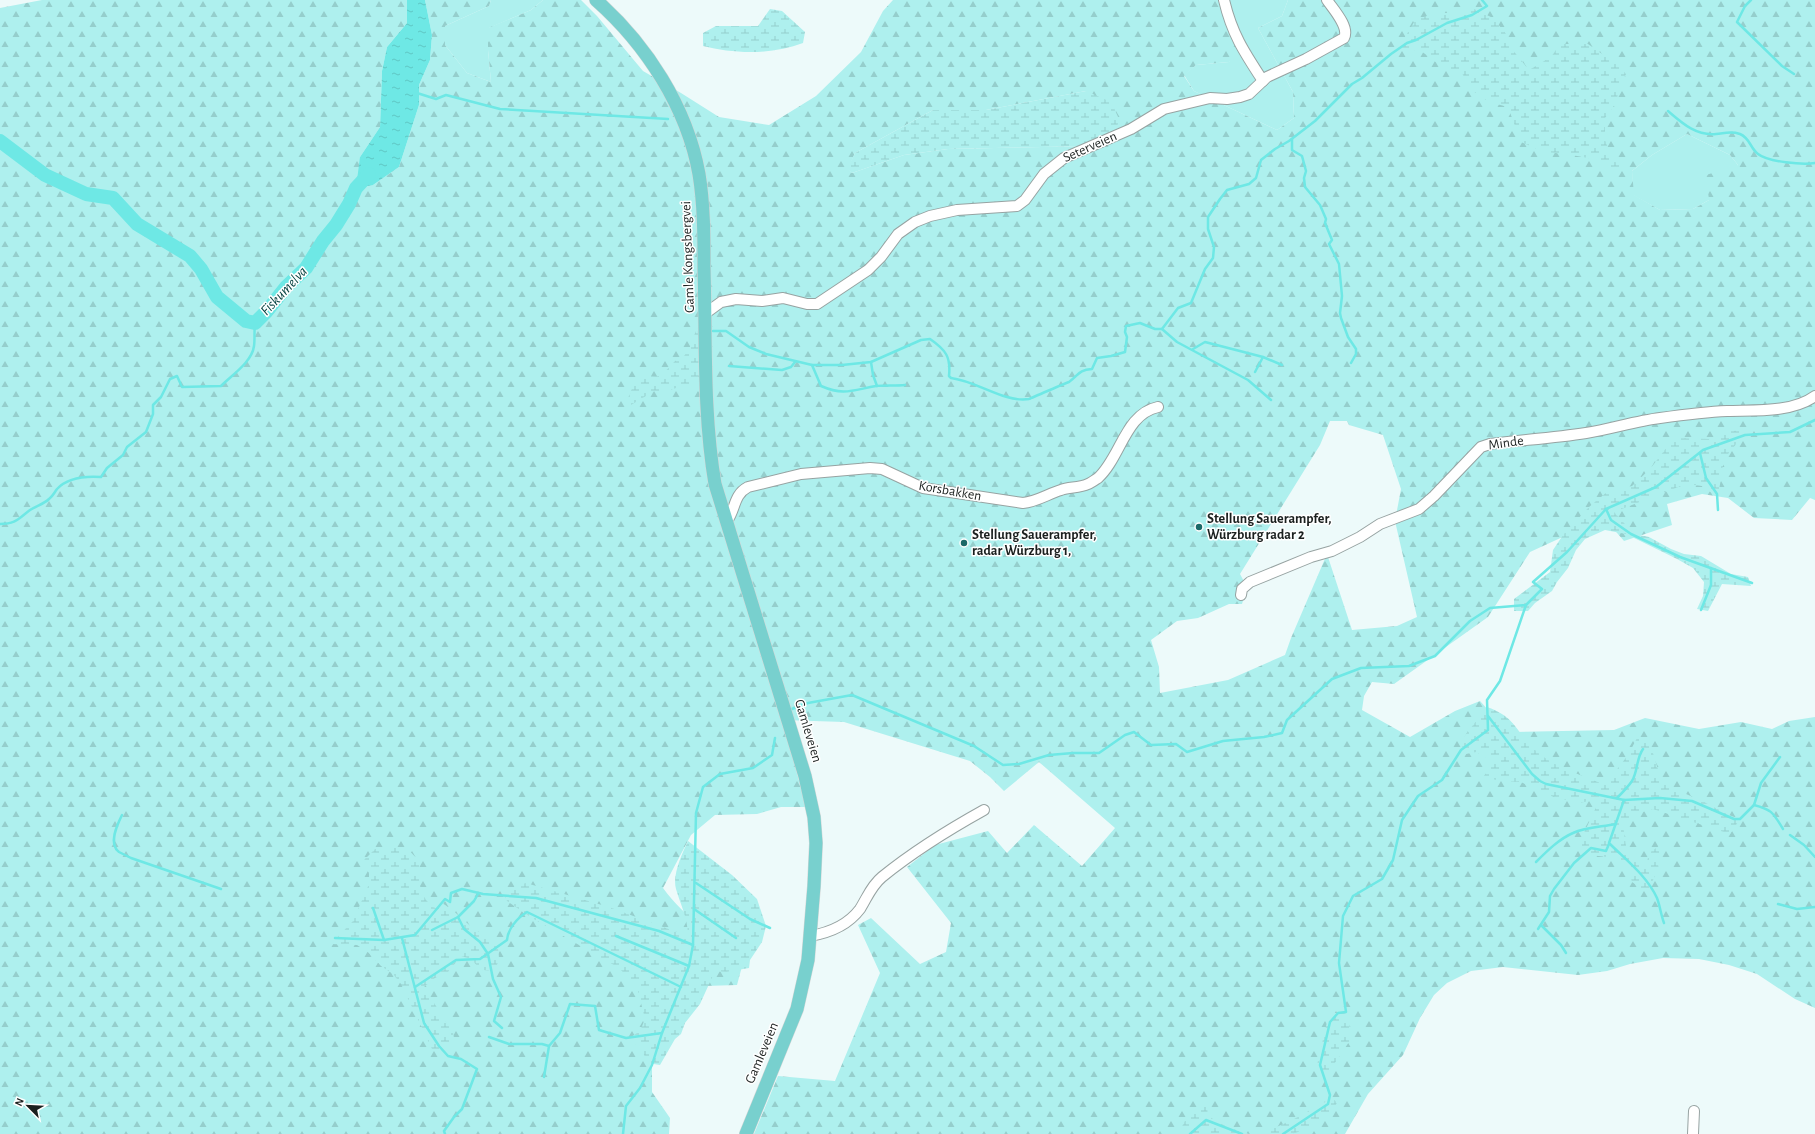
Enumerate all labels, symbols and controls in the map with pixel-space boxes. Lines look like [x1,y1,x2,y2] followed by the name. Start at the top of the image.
[1061,129,1119,165] street label: Seterveien
[679,201,697,313] street label: Gamle Kongsbergvei
[258,264,310,318] water label: Fiskumelva
[1488,434,1524,452] street label: Minde
[917,479,983,503] street label: Korsbakken
[1207,512,1331,542] place label: Stellung Sauerampfer, Würzburg radar 2
[1194,522,1204,532] marker: Stellung Sauerampfer, Würzburg radar 2
[972,528,1096,558] place label: Stellung Sauerampfer, radar Würzburg 1,
[959,538,969,548] marker: Stellung Sauerampfer, radar Würzburg 1,
[792,698,824,764] street label: Gamleveien
[743,1020,781,1086] street label: Gamleveien
[8,1086,48,1126] north arrow
[13,1096,26,1108] text: N

